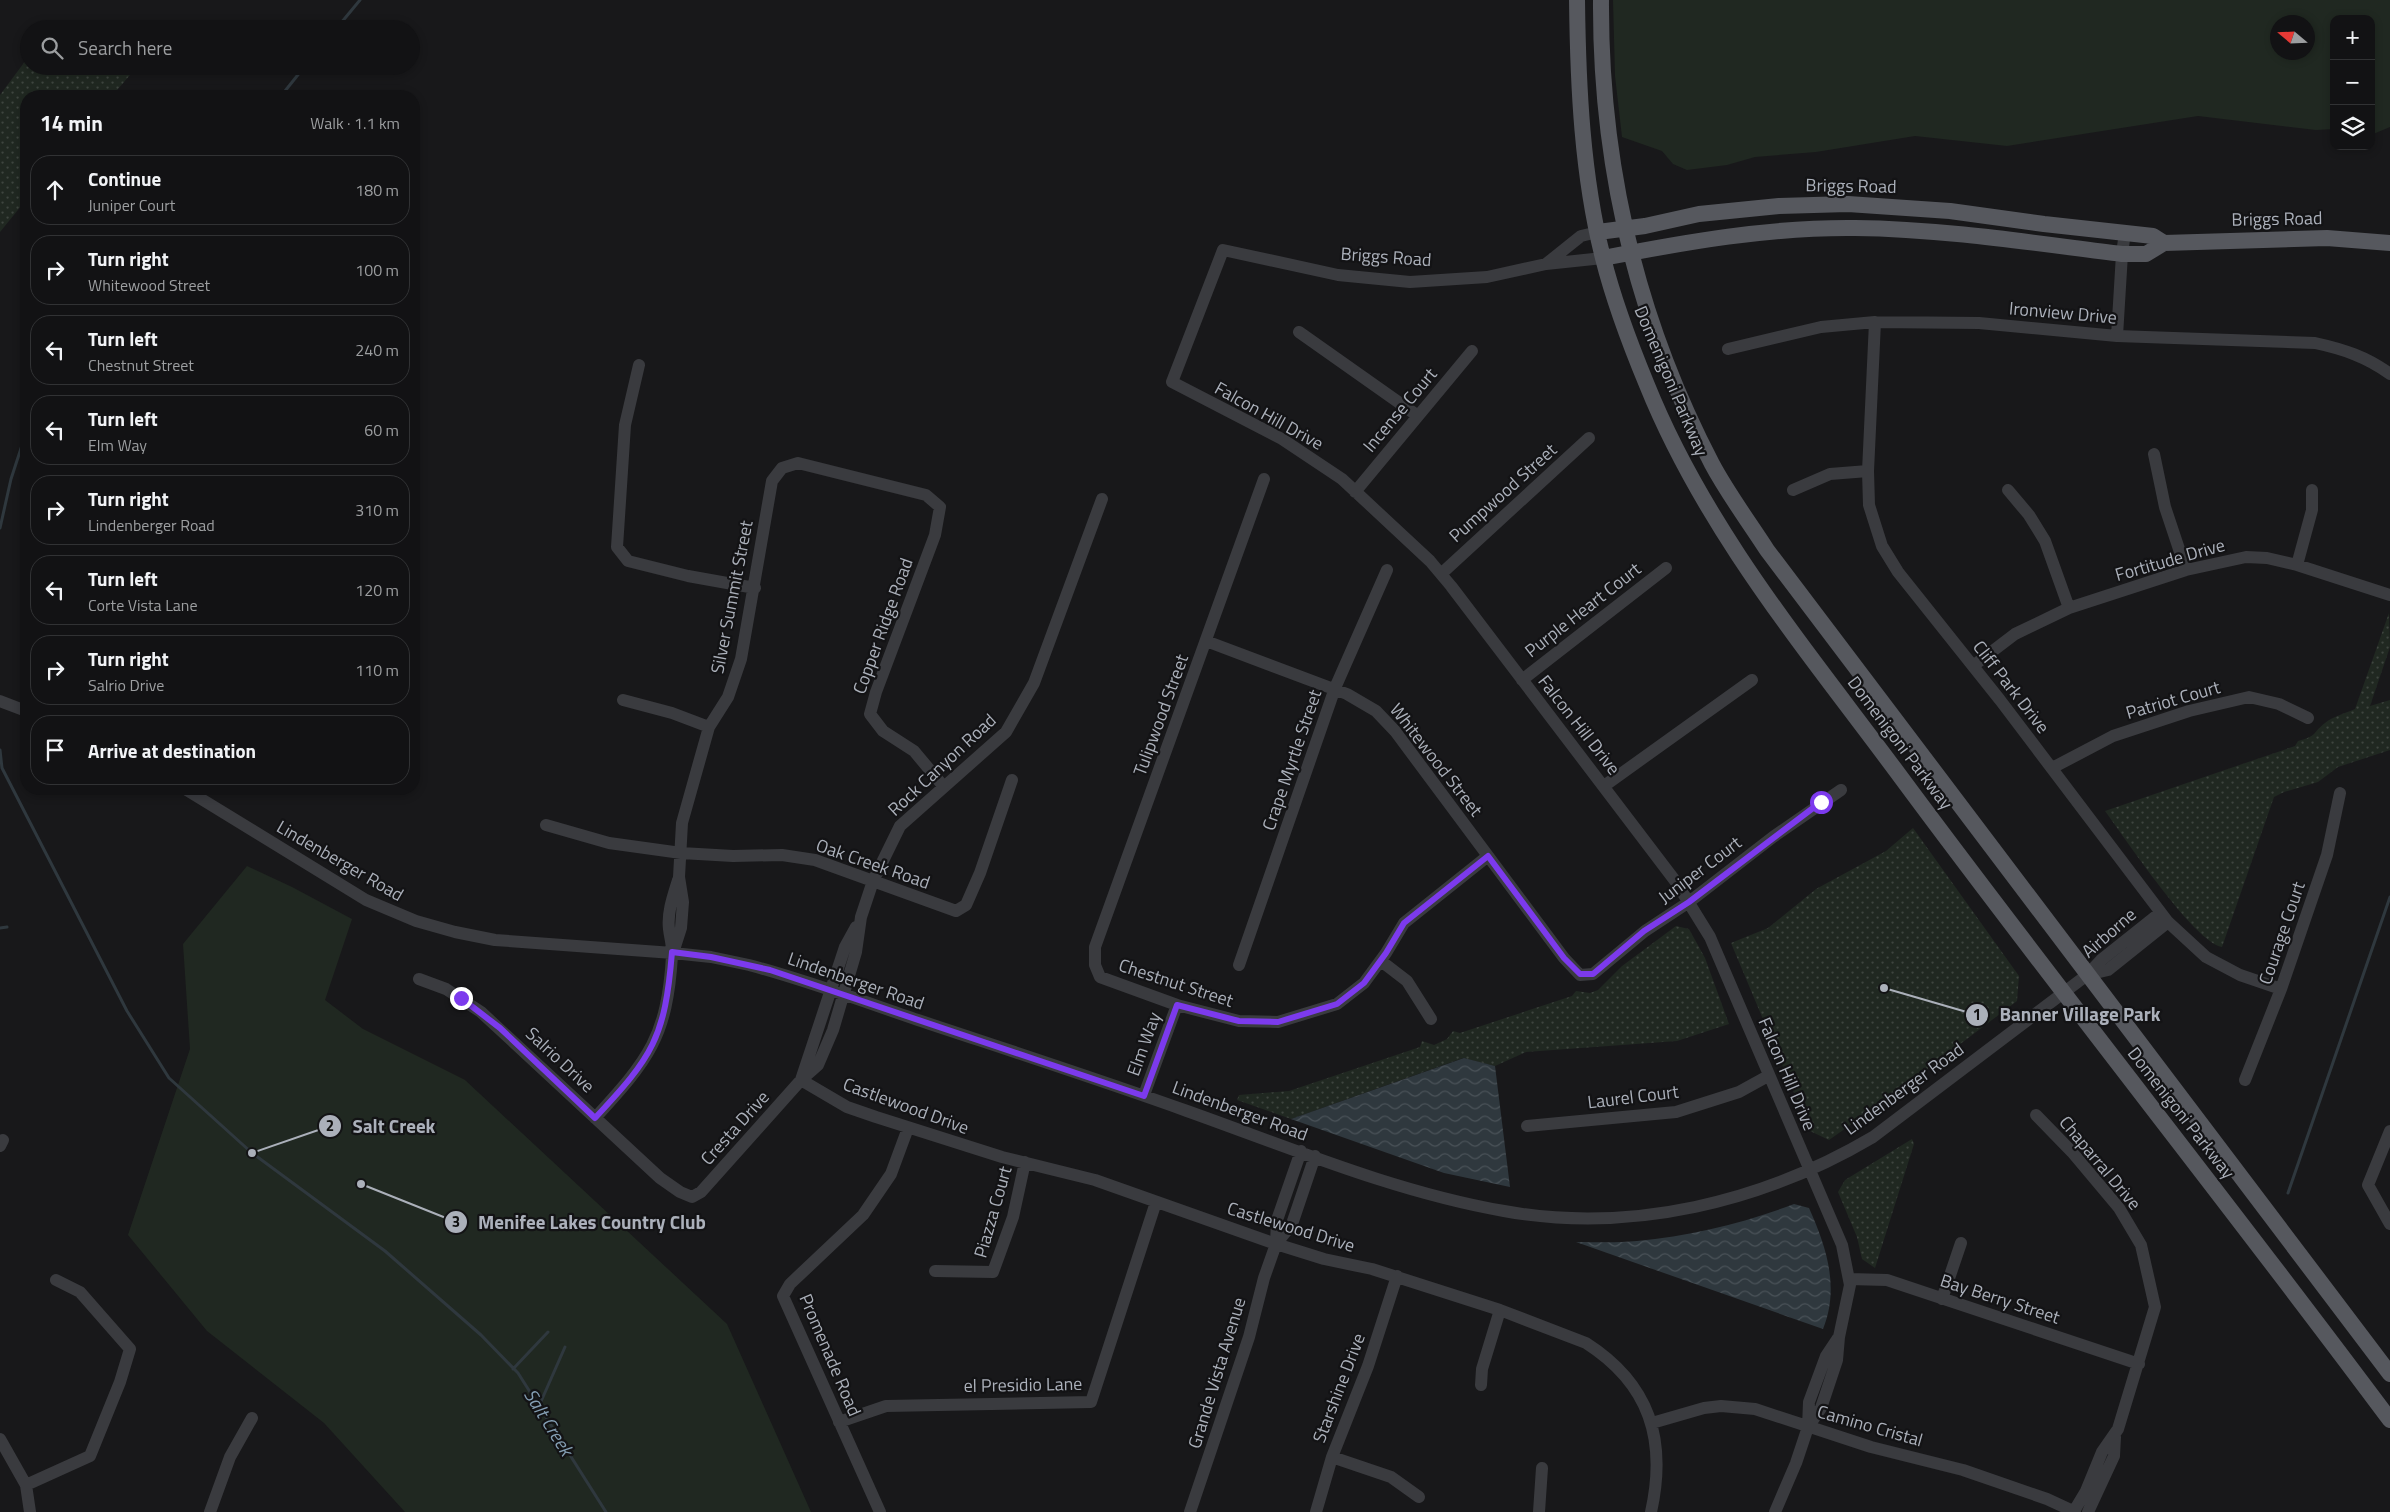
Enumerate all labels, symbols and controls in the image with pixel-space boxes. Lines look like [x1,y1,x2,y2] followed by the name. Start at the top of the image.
[2270,15,2315,60] north arrow
[2330,15,2375,150] map controls
[2330,15,2375,60] button: +
[20,20,420,75] search box
[78,33,172,62] text: Search here
[38,34,66,62] icon: search
[2330,60,2375,105] button: −
[2330,105,2375,150] button: layers
[40,107,103,139] text: 14 min
[310,111,400,135] text: Walk · 1.1 km
[88,164,161,193] text: Continue
[1805,171,1897,200] street label: Briggs Road
[41,176,69,204] icon: ahead
[355,178,399,202] text: 180 m
[88,193,175,217] text: Juniper Court
[2231,204,2323,233] street label: Briggs Road
[1340,240,1432,273] street label: Briggs Road
[88,244,169,273] text: Turn right
[41,256,69,284] icon: right
[355,258,399,282] text: 100 m
[88,273,210,297] text: Whitewood Street
[2008,294,2118,331] street label: Ironview Drive
[1628,301,1715,460] street label: Domenigoni Parkway
[88,324,158,353] text: Turn left
[41,336,69,364] icon: left
[355,338,399,362] text: 240 m
[88,353,194,377] text: Chestnut Street
[1356,361,1444,458] street label: Incense Court
[1210,375,1329,457] street label: Falcon Hill Drive
[88,404,158,433] text: Turn left
[41,416,69,444] icon: left
[364,418,399,442] text: 60 m
[88,433,147,457] text: Elm Way
[1443,436,1563,549] street label: Pumpwood Street
[88,484,169,513] text: Turn right
[41,496,69,524] icon: right
[355,498,399,522] text: 310 m
[88,513,215,537] text: Lindenberger Road
[703,517,760,676] street label: Silver Summit Street
[2112,531,2228,588] street label: Fortitude Drive
[845,554,920,698] street label: Copper Ridge Road
[1519,555,1647,664] street label: Purple Heart Court
[88,564,158,593] text: Turn left
[41,576,69,604] icon: left
[355,578,399,602] text: 120 m
[88,593,198,617] text: Corte Vista Lane
[1966,634,2056,739] street label: Cliff Park Drive
[88,644,169,673] text: Turn right
[1126,650,1195,779] street label: Tulipwood Street
[41,656,69,684] icon: right
[355,658,399,682] text: 110 m
[1532,669,1627,781] street label: Falcon Hill Drive
[1841,670,1960,815] street label: Domenigoni Parkway
[88,673,164,697] text: Salrio Drive
[2123,673,2224,726] street label: Patriot Court
[1255,685,1329,834] street label: Crape Myrtle Street
[1383,697,1490,823] street label: Whitewood Street
[881,707,1002,822] street label: Rock Canyon Road
[41,736,69,764] icon: arrive
[88,736,256,765] text: Arrive at destination
[1810,791,1833,814] route start
[272,813,409,908] street label: Lindenberger Road
[1652,829,1748,910] street label: Juniper Court
[813,831,934,896] street label: Oak Creek Road
[2251,877,2312,988] street label: Courage Court
[2075,901,2142,964] street label: Airborne
[784,945,928,1017] street label: Lindenberger Road
[1115,951,1238,1014] street label: Chestnut Street
[450,987,473,1010] route end
[1964,998,2170,1032] callout: Banner Village Park
[1999,999,2161,1028] text: Banner Village Park
[1973,1003,1981,1026] text: 1
[1119,1008,1168,1080] street label: Elm Way
[1751,1013,1823,1135] street label: Falcon Hill Drive
[520,1020,601,1099] street label: Salrio Drive
[1838,1036,1969,1141] street label: Lindenberger Road
[2121,1041,2242,1185] street label: Domenigoni Parkway
[839,1070,973,1141] street label: Castlewood Drive
[1169,1073,1312,1148] street label: Lindenberger Road
[1586,1077,1681,1115] street label: Laurel Court
[694,1084,775,1171] street label: Cresta Drive
[318,1109,446,1143] callout: Salt Creek
[2053,1110,2148,1216] street label: Chaparral Drive
[353,1111,436,1140] text: Salt Creek
[326,1114,334,1137] text: 2
[967,1162,1019,1261] street label: Piazza Court
[1224,1194,1358,1259] street label: Castlewood Drive
[443,1205,716,1239] callout: Menifee Lakes Country Club
[478,1207,706,1236] text: Menifee Lakes Country Club
[452,1210,460,1233] text: 3
[1937,1266,2064,1331] street label: Bay Berry Street
[793,1289,868,1420] street label: Promenade Road
[1181,1294,1252,1452] street label: Grande Vista Avenue
[1305,1329,1372,1446] street label: Starshine Drive
[963,1370,1083,1399] street label: el Presidio Lane
[517,1382,583,1463] water label: Salt Creek
[1814,1398,1926,1453] street label: Camino Cristal

